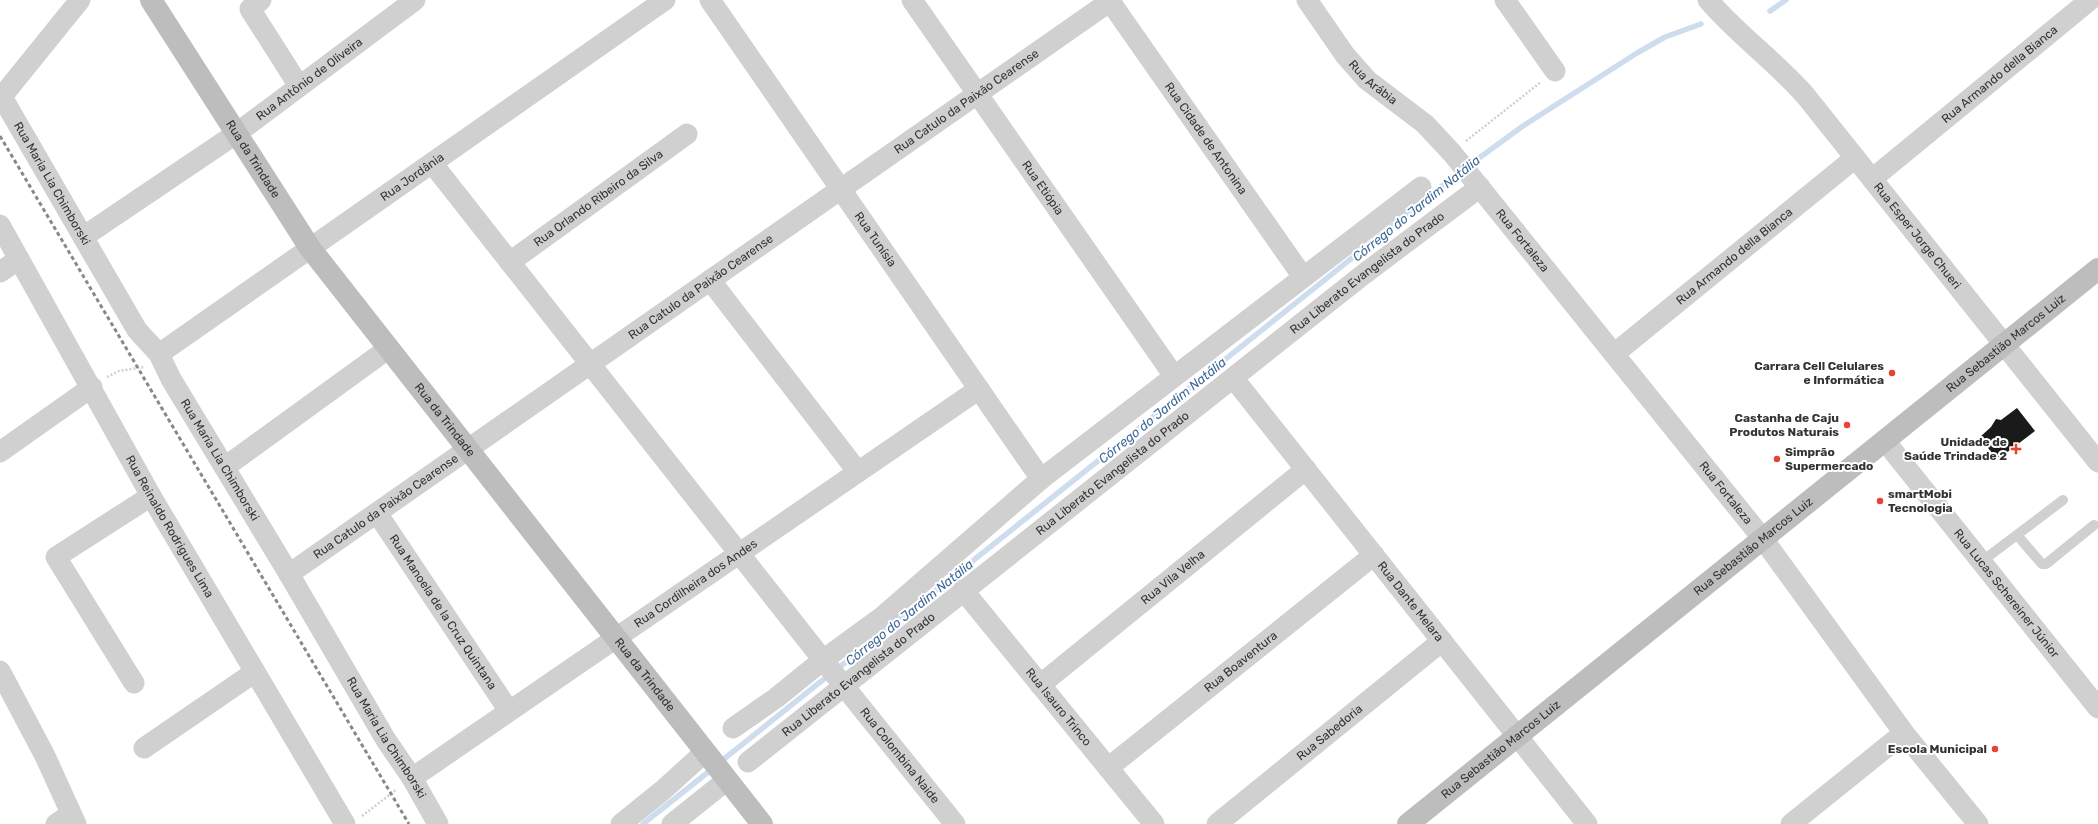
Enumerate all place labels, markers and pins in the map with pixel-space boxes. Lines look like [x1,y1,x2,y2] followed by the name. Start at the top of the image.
[1754,359,1884,387] place label: Carrara Cell Celulares e Informática
[1887,368,1897,378] marker: Carrara Cell Celulares e Informática
[1729,411,1839,439] place label: Castanha de Caju Produtos Naturais
[1842,420,1852,430] marker: Castanha de Caju Produtos Naturais
[1904,435,2007,463] place label: Unidade de Saúde Trindade 2
[2010,443,2022,455] marker: Unidade de Saúde Trindade 2
[1785,445,1873,473] place label: Simprão Supermercado
[1772,454,1782,464] marker: Simprão Supermercado
[1888,487,1953,515] place label: smartMobi Tecnologia
[1875,496,1885,506] marker: smartMobi Tecnologia
[1888,742,1987,756] place label: Escola Municipal
[1990,744,2000,754] marker: Escola Municipal

